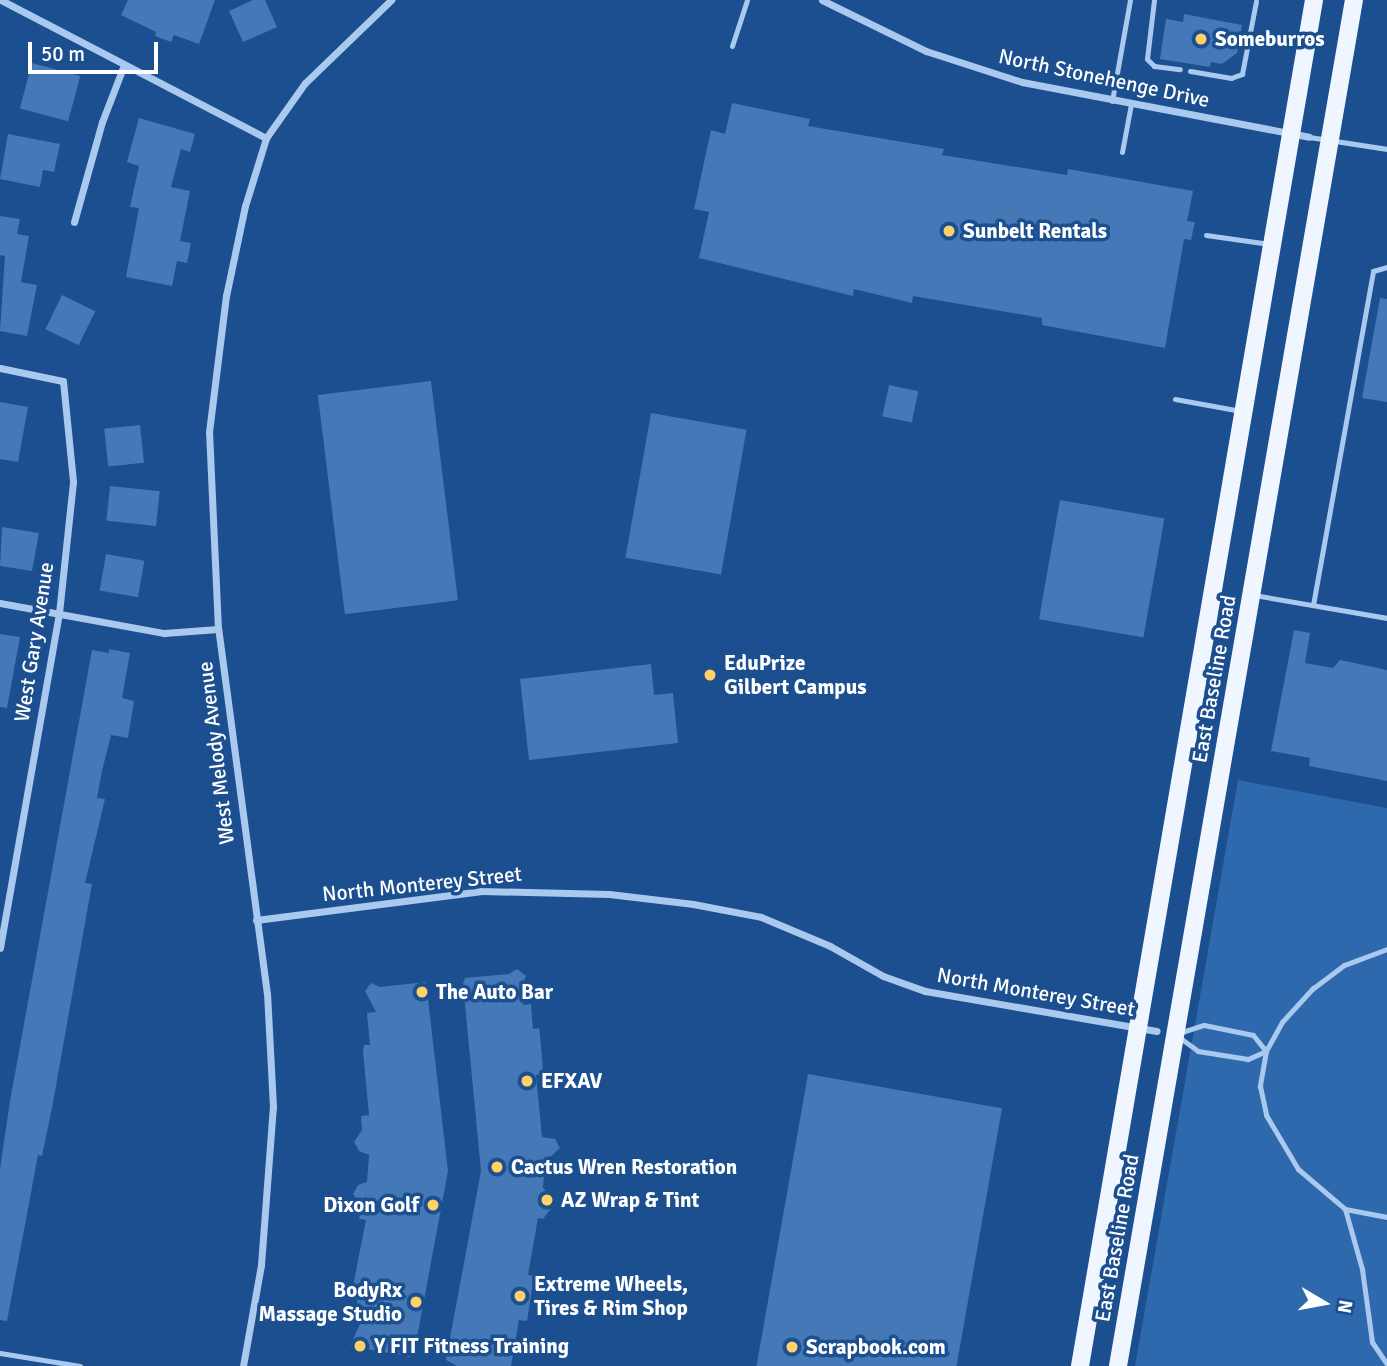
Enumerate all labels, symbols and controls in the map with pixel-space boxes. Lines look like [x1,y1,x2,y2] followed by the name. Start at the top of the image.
[1215,26,1324,52] place label: Someburros
[32,28,161,72] scale bar
[1193,31,1209,47] marker: Someburros
[41,41,85,67] text: 50 m
[996,43,1212,113] street label: North Stonehenge Drive
[963,218,1107,244] place label: Sunbelt Rentals
[941,223,957,239] marker: Sunbelt Rentals
[9,560,59,724] street label: West Gary Avenue
[1187,593,1241,765] street label: East Baseline Road
[724,650,866,700] place label: EduPrize Gilbert Campus
[192,660,240,846] street label: West Melody Avenue
[702,667,718,683] marker: EduPrize Gilbert Campus
[321,861,523,907] street label: North Monterey Street
[935,962,1137,1022] street label: North Monterey Street
[436,979,553,1005] place label: The Auto Bar
[414,984,430,1000] marker: The Auto Bar
[541,1068,602,1094] place label: EFXAV
[519,1073,535,1089] marker: EFXAV
[1090,1152,1144,1324] street label: East Baseline Road
[511,1154,737,1180] place label: Cactus Wren Restoration
[489,1159,505,1175] marker: Cactus Wren Restoration
[561,1187,699,1213] place label: AZ Wrap & Tint
[323,1192,419,1218] place label: Dixon Golf
[539,1192,555,1208] marker: AZ Wrap & Tint
[425,1197,441,1213] marker: Dixon Golf
[1289,1268,1359,1338] north arrow
[534,1271,688,1321] place label: Extreme Wheels, Tires & Rim Shop
[259,1277,402,1327] place label: BodyRx Massage Studio
[512,1288,528,1304] marker: Extreme Wheels, Tires & Rim Shop
[408,1294,424,1310] marker: BodyRx Massage Studio
[1332,1298,1358,1315] text: N
[374,1333,569,1359] place label: Y FIT Fitness Training
[806,1334,946,1360] place label: Scrapbook.com
[352,1338,368,1354] marker: Y FIT Fitness Training
[784,1339,800,1355] marker: Scrapbook.com

